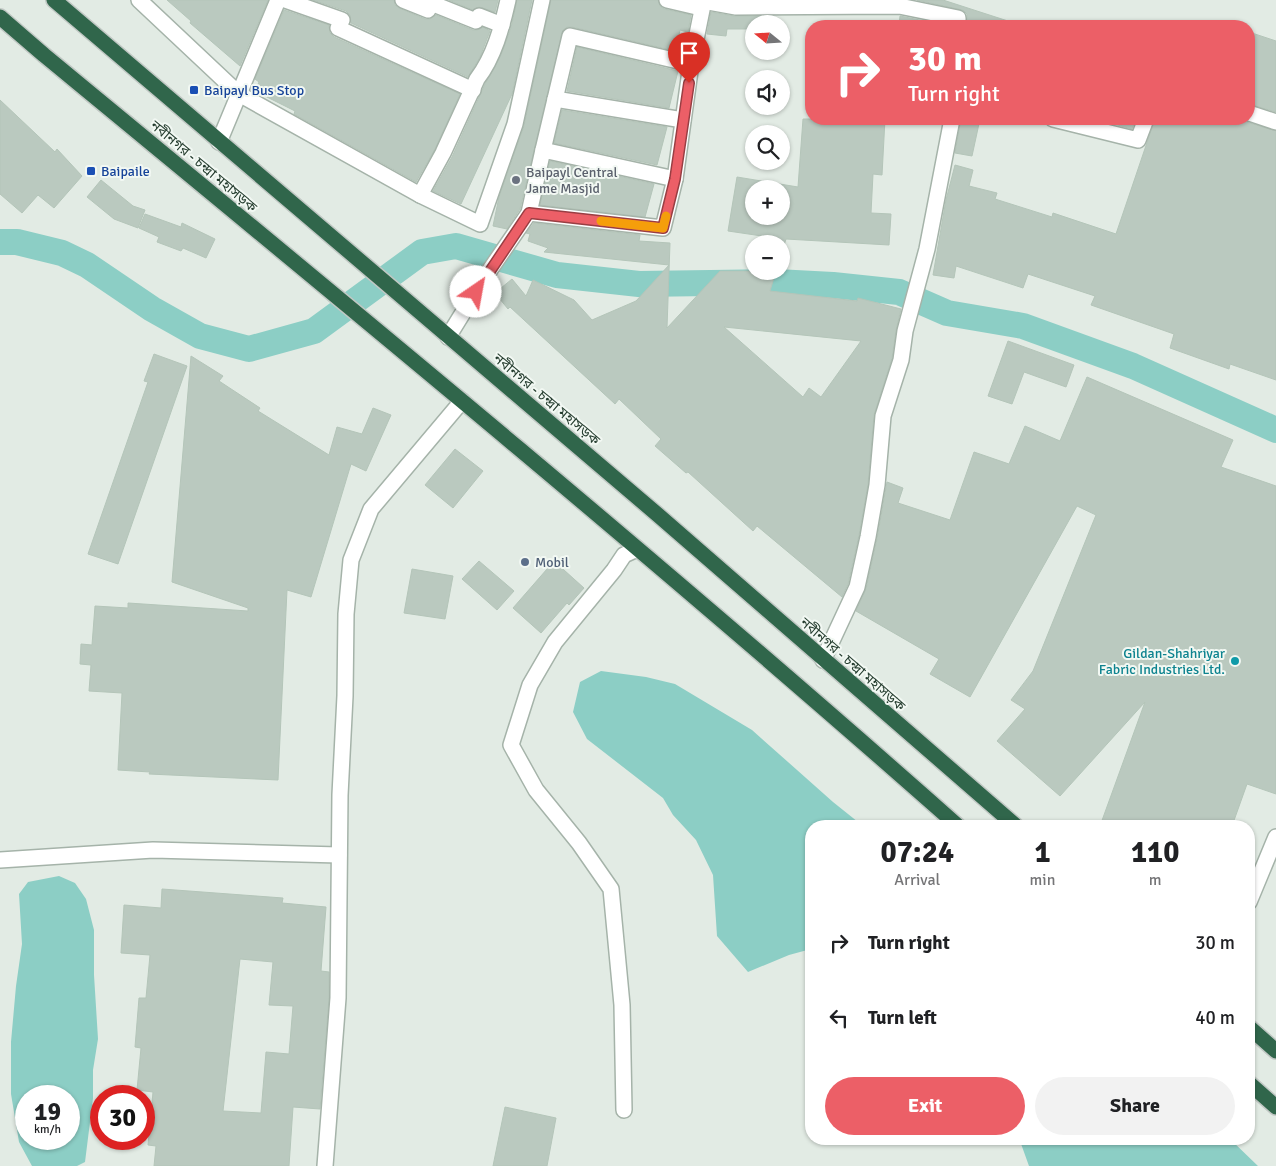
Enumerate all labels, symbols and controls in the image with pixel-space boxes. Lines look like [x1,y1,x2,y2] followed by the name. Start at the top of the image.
[745,15,790,60] north arrow
[745,15,790,280] map controls
[668,32,710,83] pin
[908,37,982,80] text: 30 m
[675,39,703,67] icon: arrive
[825,40,890,105] icon: right
[745,70,790,115] button: sound
[908,80,1000,107] text: Turn right
[204,82,304,99] place label: Baipayl Bus Stop
[188,84,200,96] marker: Baipayl Bus Stop
[146,116,261,216] street label: নবীনগর - চন্দ্রা মহাসড়ক
[745,125,790,170] button: search
[101,163,150,180] place label: Baipaile
[526,164,618,197] place label: Baipayl Central Jame Masjid
[85,165,97,177] marker: Baipaile
[510,174,522,186] marker: Baipayl Central Jame Masjid
[745,180,790,225] button: +
[745,235,790,280] button: −
[449,265,501,317] position arrow
[489,349,604,449] street label: নবীনগর - চন্দ্রা মহাসড়ক
[535,554,569,571] place label: Mobil
[519,556,531,568] marker: Mobil
[796,613,909,715] street label: নবীনগর - চন্দ্রা মহাসড়ক
[1099,645,1226,678] place label: Gildan-Shahriyar Fabric Industries Ltd.
[1229,655,1241,667] marker: Gildan-Shahriyar Fabric Industries Ltd.
[880,834,954,871] text: 07:24
[1034,834,1051,871] text: 1
[1131,834,1179,871] text: 110
[894,870,940,890] text: Arrival
[1030,870,1055,890] text: min
[1149,870,1162,890] text: m
[825,929,853,957] icon: right
[868,931,950,955] text: Turn right
[1195,931,1235,955] text: 30 m
[825,1004,853,1032] icon: left
[868,1006,937,1030] text: Turn left
[1195,1006,1235,1030] text: 40 m
[825,1077,1025,1135] button: Exit
[1035,1077,1235,1135] button: Share
[90,1085,155,1150] speed limit sign: 30
[34,1096,61,1127] text: 19
[34,1122,61,1137] text: km/h

